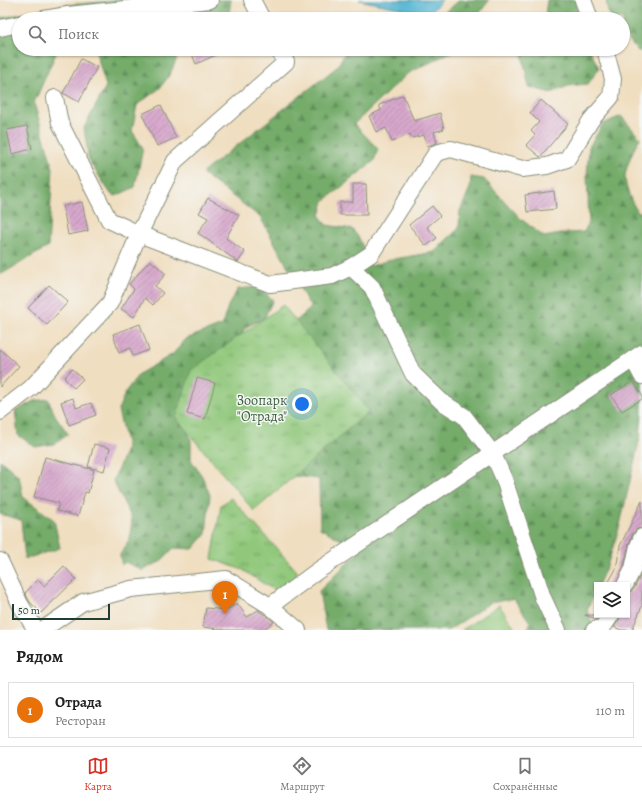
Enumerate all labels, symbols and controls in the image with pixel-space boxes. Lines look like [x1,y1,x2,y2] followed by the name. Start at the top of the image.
[12,12,630,56] search box
[26,23,48,45] icon: search
[58,24,99,44] text: Поиск
[237,391,287,426] park label: Зоопарк "Отрада"
[292,394,312,414] your location
[212,581,238,614] pin: 1
[594,582,630,618] map controls
[594,582,630,618] button: layers
[12,602,110,621] scale bar
[18,603,40,618] text: 50 m
[16,645,63,668] text: Рядом
[55,692,102,712] text: Отрада
[28,702,32,719] text: 1
[596,702,625,719] text: 110 m
[55,712,106,729] text: Ресторан
[84,755,112,794] tab: Карта
[280,755,325,794] tab: Маршрут
[493,755,558,794] tab: Сохранённые

